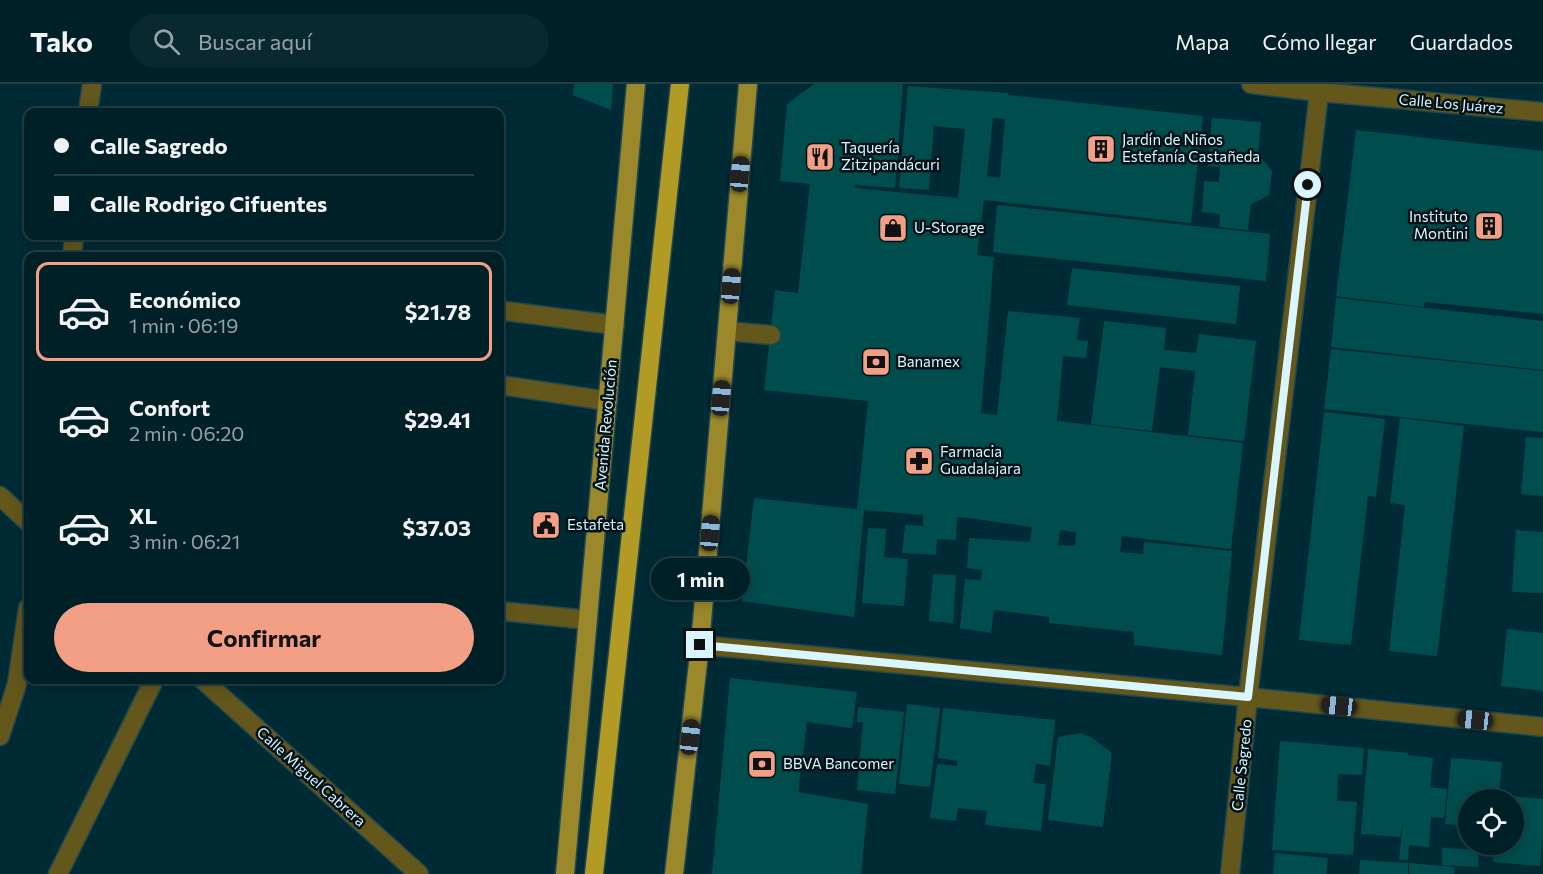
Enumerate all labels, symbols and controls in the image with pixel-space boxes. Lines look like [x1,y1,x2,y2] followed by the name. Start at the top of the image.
[129,14,549,68] search box
[30,24,93,58] text: Tako
[150,25,183,58] icon: search
[198,28,312,55] text: Buscar aquí
[1175,29,1230,54] text: Mapa
[1263,29,1377,54] text: Cómo llegar
[1410,29,1513,54] text: Guardados
[1398,89,1504,117] street label: Calle Los Juárez
[1122,130,1260,165] place label: Jardín de Niños Estefanía Castañeda
[90,132,228,159] text: Calle Sagredo
[1085,133,1117,165] building icon: Jardín de Niños Estefanía Castañeda
[841,138,940,173] place label: Taquería Zitzipandácuri
[804,141,836,173] restaurant icon: Taquería Zitzipandácuri
[729,155,751,193] car
[1294,171,1321,198] route start
[90,190,327,217] text: Calle Rodrigo Cifuentes
[1409,207,1468,242] place label: Instituto Montini
[1473,210,1505,242] building icon: Instituto Montini
[877,212,909,244] shop icon: U-Storage
[914,218,985,236] place label: U-Storage
[720,267,742,305] car
[57,285,111,339] icon: car
[129,286,241,313] text: Económico
[405,298,471,325] text: $21.78
[129,313,238,337] text: 1 min · 06:19
[860,346,892,378] bank icon: Banamex
[897,352,960,370] place label: Banamex
[590,359,620,491] street label: Avenida Revolución
[710,379,732,417] car
[57,393,111,447] icon: car
[129,394,210,421] text: Confort
[404,406,471,433] text: $29.41
[129,421,244,445] text: 2 min · 06:20
[940,442,1021,477] place label: Farmacia Guadalajara
[903,445,935,477] pharmacy icon: Farmacia Guadalajara
[57,501,111,555] icon: car
[129,502,157,529] text: XL
[530,509,562,541] public building icon: Estafeta
[403,514,471,541] text: $37.03
[699,514,721,552] car
[567,515,624,533] place label: Estafeta
[129,529,240,553] text: 3 min · 06:21
[650,558,750,600] callout: 1 min
[677,567,724,591] text: 1 min
[54,603,474,672] button: Confirmar
[686,631,713,658] route end
[1320,695,1358,717] car
[1456,709,1494,731] car
[679,718,701,756] car
[1227,718,1255,812] street label: Calle Sagredo
[254,723,370,830] street label: Calle Miguel Cabrera
[746,748,778,780] bank icon: BBVA Bancomer
[783,754,894,772] place label: BBVA Bancomer
[1458,789,1524,855] map controls
[1458,789,1524,855] button: locate

